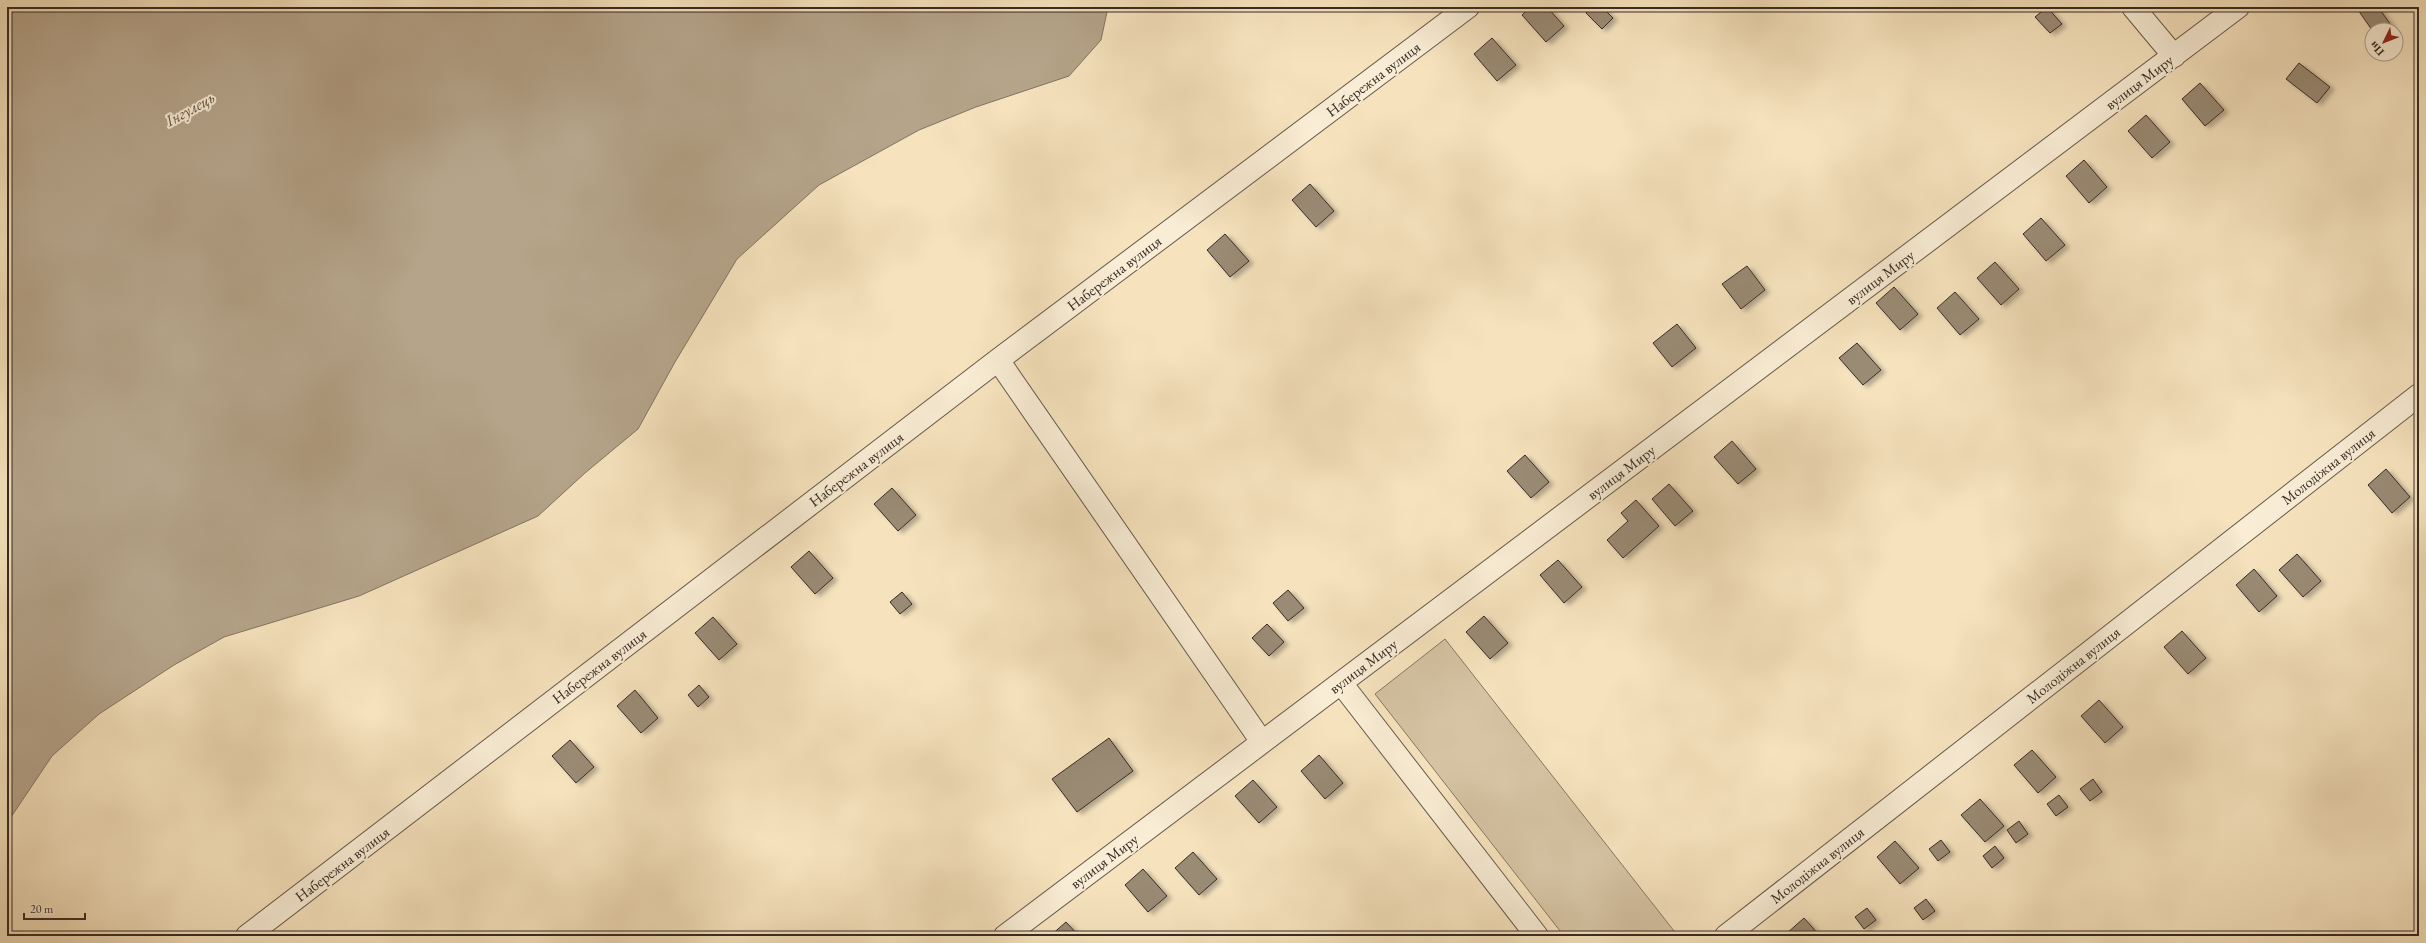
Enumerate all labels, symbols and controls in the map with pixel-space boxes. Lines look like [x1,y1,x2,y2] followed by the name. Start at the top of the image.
[2364,22,2404,62] north arrow
[1322,37,1424,121] street label: Набережна вулиця
[2366,38,2387,59] text: Пн
[2101,50,2177,114] street label: вулиця Миру
[161,87,218,132] water label: Інгулець
[1063,231,1165,315] street label: Набережна вулиця
[1842,245,1918,309] street label: вулиця Миру
[2277,423,2379,509] street label: Молодіжна вулиця
[805,427,907,511] street label: Набережна вулиця
[1583,440,1659,504] street label: вулиця Миру
[2022,622,2124,708] street label: Молодіжна вулиця
[548,624,650,708] street label: Набережна вулиця
[1325,634,1401,698] street label: вулиця Миру
[291,822,393,906] street label: Набережна вулиця
[1766,822,1868,908] street label: Молодіжна вулиця
[1066,829,1142,893] street label: вулиця Миру
[24,895,85,921] scale bar
[30,901,54,917] text: 20 m

